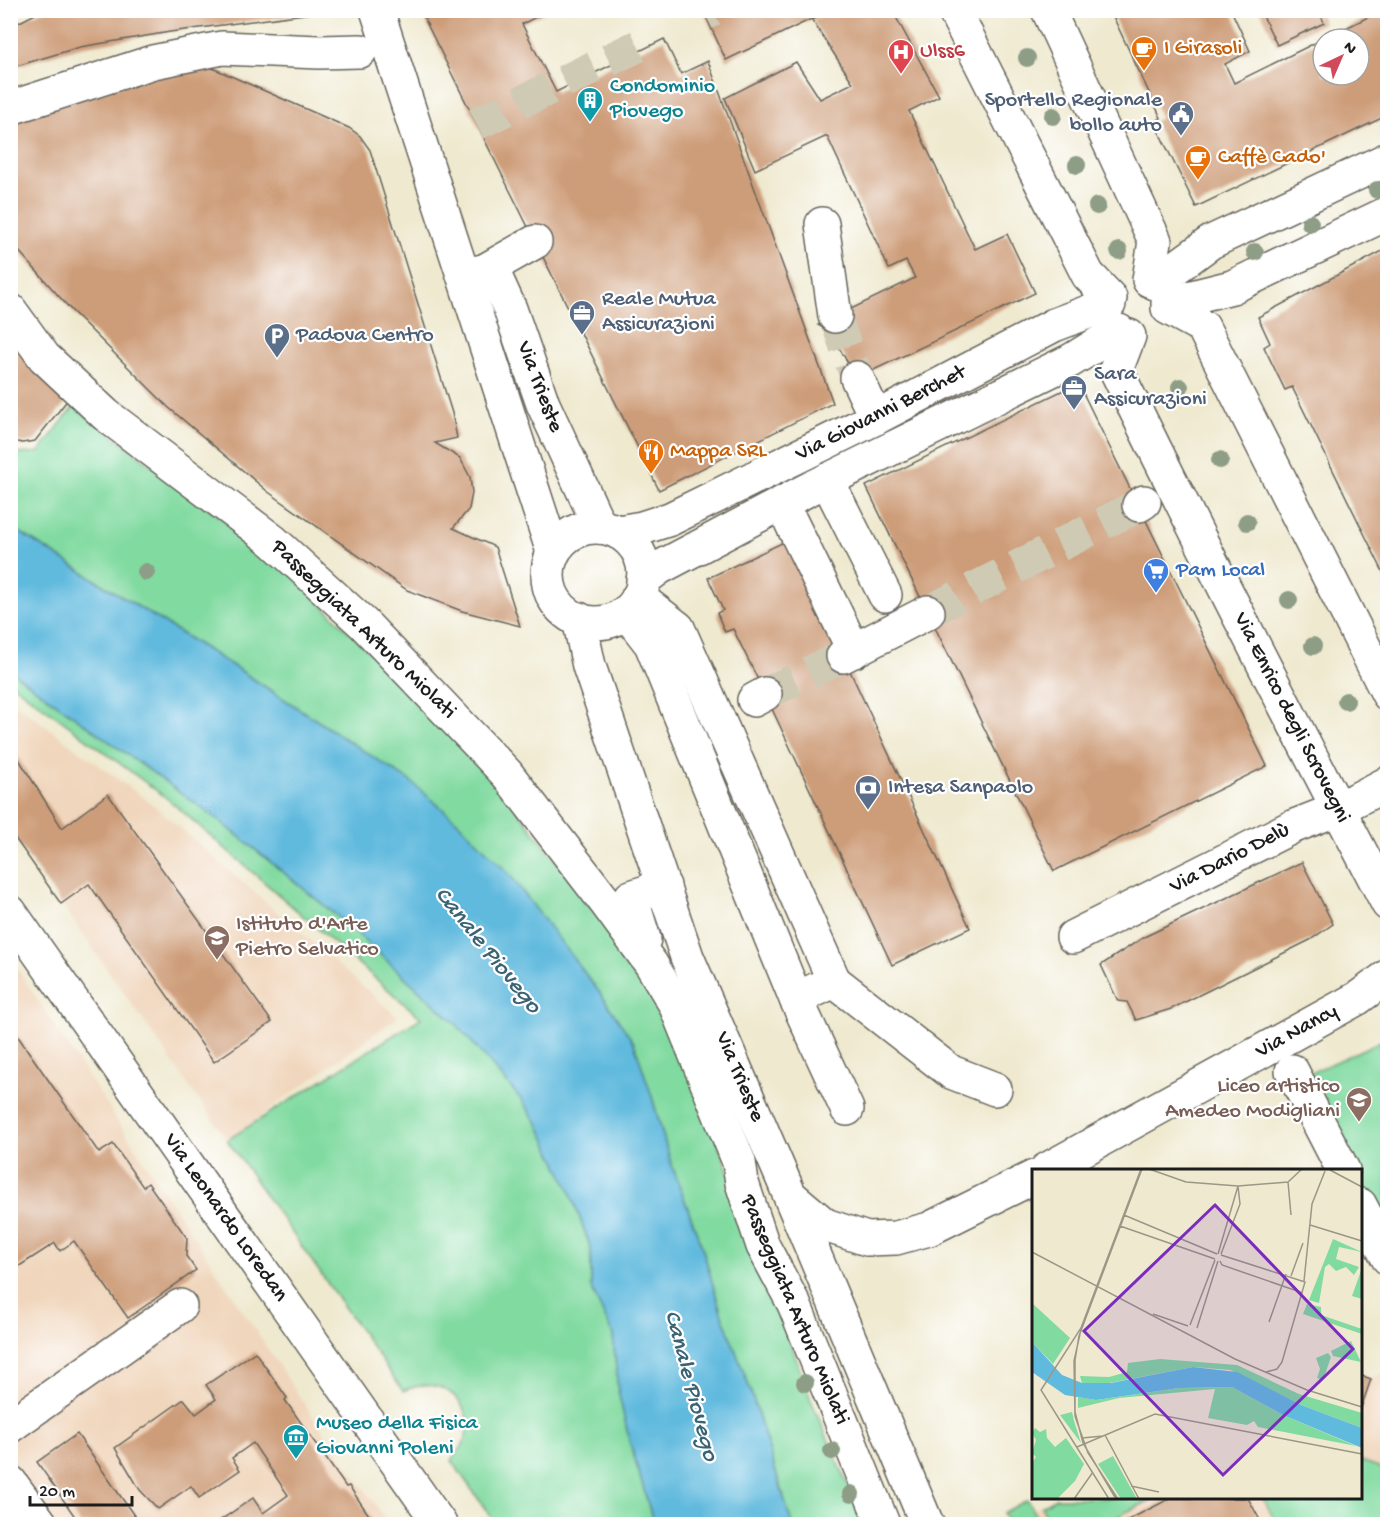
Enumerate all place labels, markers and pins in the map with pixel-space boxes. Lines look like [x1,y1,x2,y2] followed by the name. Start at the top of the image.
[1129,34,1159,72] cafe icon: I Girasoli
[1164,36,1242,62] place label: I Girasoli
[886,37,916,75] hospital icon: Ulss6
[920,39,966,65] place label: Ulss6
[609,74,715,125] place label: Condominio Piovego
[575,85,605,123] building icon: Condominio Piovego
[985,88,1163,139] place label: Sportello Regionale bollo auto
[1166,99,1196,137] public building icon: Sportello Regionale bollo auto
[1183,143,1213,181] cafe icon: Caffè Cado'
[1218,145,1326,171] place label: Caffè Cado'
[602,287,716,338] place label: Reale Mutua Assicurazioni
[567,298,597,336] office icon: Reale Mutua Assicurazioni
[262,321,292,359] parking icon: Padova Centro
[295,323,434,349] place label: Padova Centro
[1094,362,1207,413] place label: Sara Assicurazioni
[1059,373,1089,411] office icon: Sara Assicurazioni
[636,437,666,475] restaurant icon: Mappa SRL
[670,439,767,465] place label: Mappa SRL
[1141,556,1171,594] supermarket icon: Pam Local
[1175,558,1265,584] place label: Pam Local
[853,773,883,811] bank icon: Intesa Sanpaolo
[888,775,1033,801] place label: Intesa Sanpaolo
[235,912,379,963] place label: Istituto d'Arte Pietro Selvatico
[202,923,232,961] school or university icon: Istituto d'Arte Pietro Selvatico
[1165,1074,1340,1125] place label: Liceo artistico Amedeo Modigliani
[1344,1085,1374,1123] school or university icon: Liceo artistico Amedeo Modigliani
[316,1411,478,1462] place label: Museo della Fisica Giovanni Poleni
[281,1422,311,1460] museum icon: Museo della Fisica Giovanni Poleni

